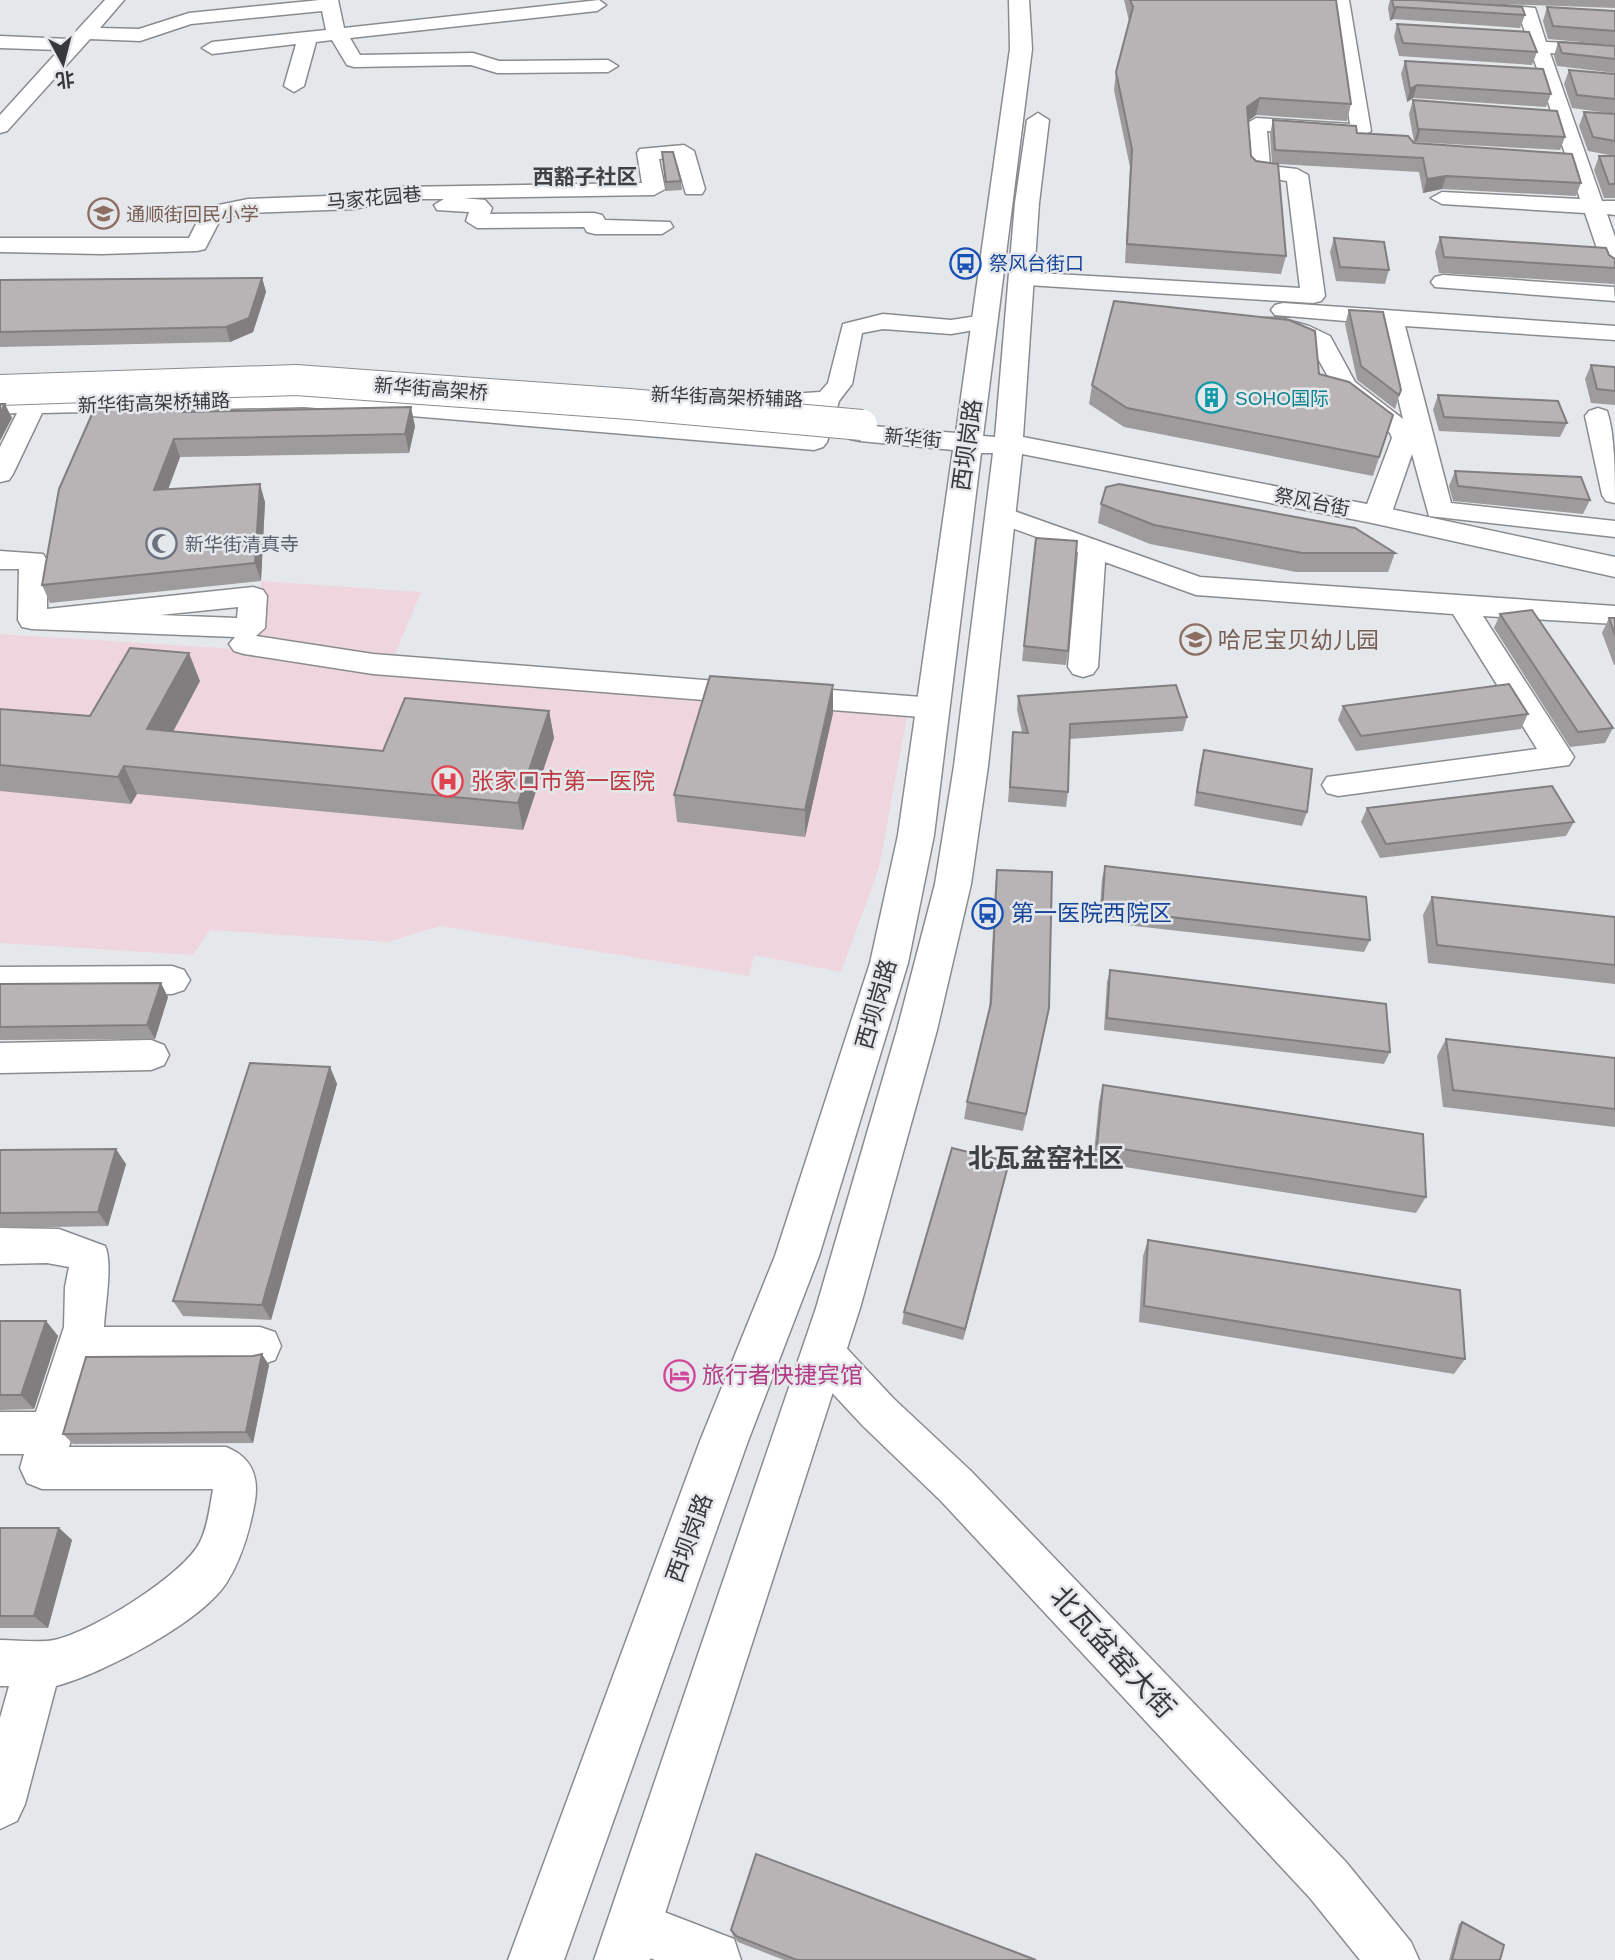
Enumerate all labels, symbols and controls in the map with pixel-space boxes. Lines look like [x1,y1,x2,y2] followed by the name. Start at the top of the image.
[28,28,98,98] north arrow
[54,68,76,91] text: 北
[533,165,638,188] district label: 西豁子社区
[326,183,422,213] street label: 马家花园巷
[86,197,120,231] school or university icon: 通顺街回民小学
[126,204,259,225] place label: 通顺街回民小学
[949,246,983,280] bus stop icon: 祭风台街口
[989,253,1084,274] place label: 祭风台街口
[373,375,489,403] street label: 新华街高架桥
[1195,381,1229,415] building icon: SOHO国际
[651,384,803,410] street label: 新华街高架桥辅路
[1235,388,1329,409] place label: SOHO国际
[78,390,230,416] street label: 新华街高架桥辅路
[948,398,986,492] street label: 西坝岗路
[884,425,942,451] street label: 新华街
[1273,484,1351,520] street label: 祭风台街
[145,527,179,561] mosque icon: 新华街清真寺
[185,534,299,555] place label: 新华街清真寺
[1178,623,1212,657] school or university icon: 哈尼宝贝幼儿园
[1218,627,1379,653] place label: 哈尼宝贝幼儿园
[431,764,465,798] hospital icon: 张家口市第一医院
[471,768,655,794] place label: 张家口市第一医院
[971,896,1005,930] bus stop icon: 第一医院西院区
[1011,900,1172,926] place label: 第一医院西院区
[851,956,901,1052] street label: 西坝岗路
[968,1143,1124,1173] district label: 北瓦盆窑社区
[662,1358,696,1392] hotel icon: 旅行者快捷宾馆
[702,1362,863,1388] place label: 旅行者快捷宾馆
[661,1490,717,1586] street label: 西坝岗路
[1044,1580,1182,1724] street label: 北瓦盆窑大街

